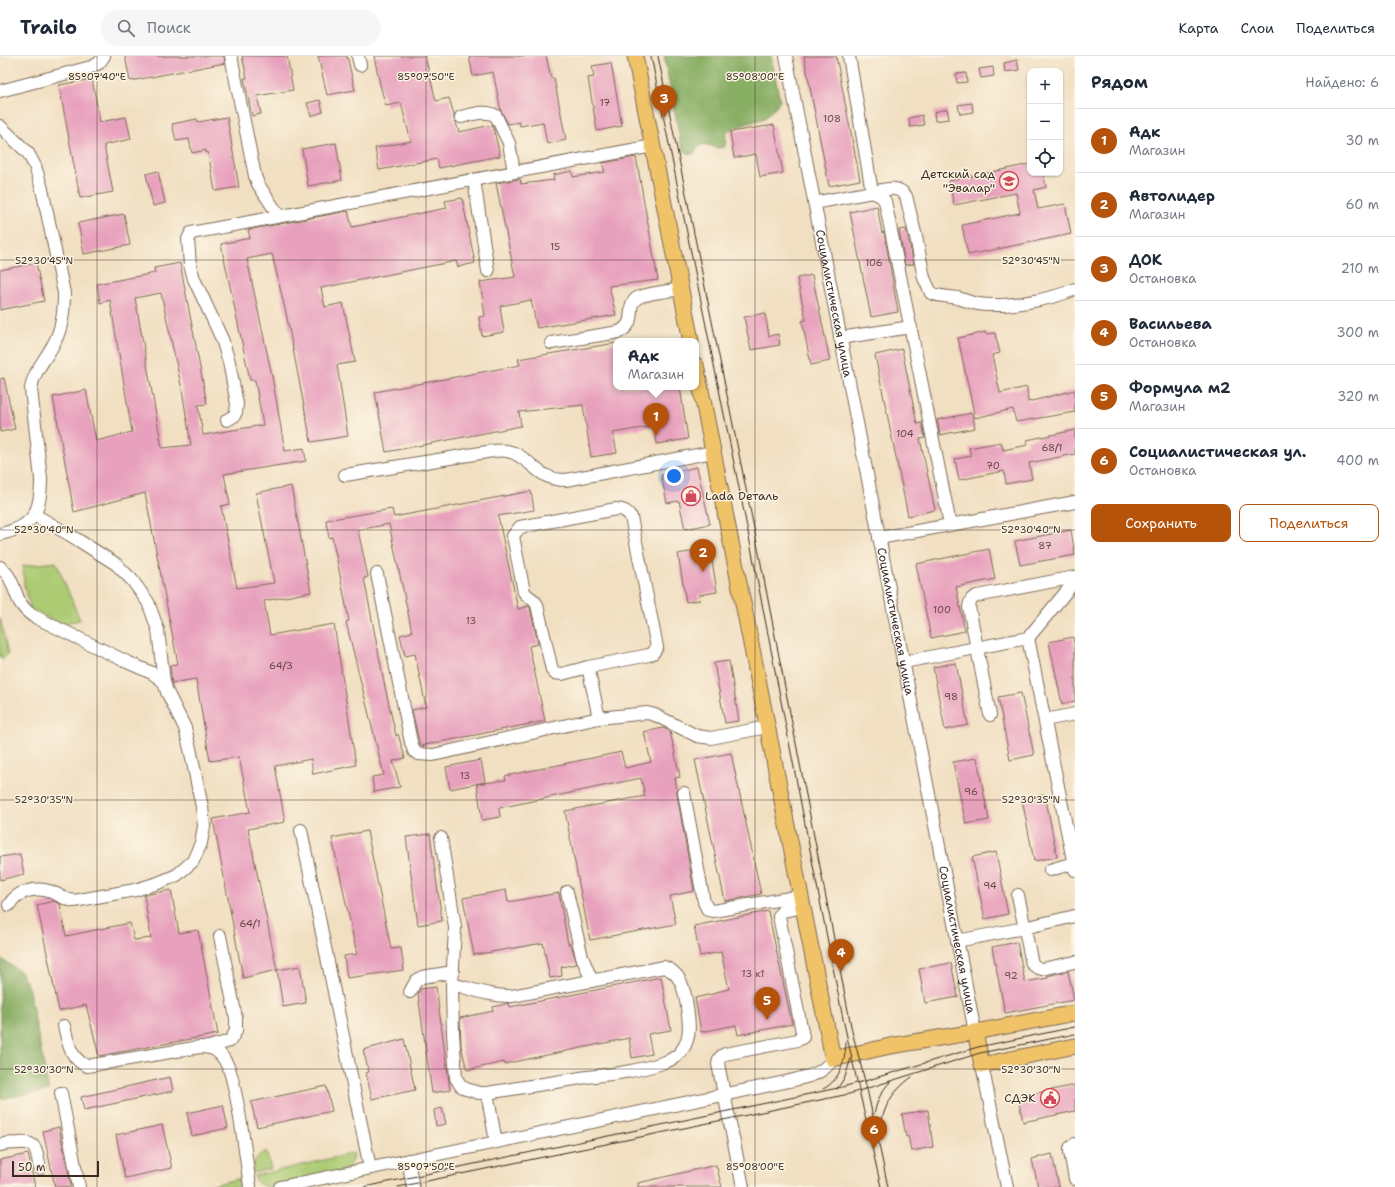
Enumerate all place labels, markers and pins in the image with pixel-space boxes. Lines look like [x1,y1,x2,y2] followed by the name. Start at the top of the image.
[651,85,677,118] pin: 3
[921,166,995,196] place label: Детский сад "Эвалар"
[998,170,1020,192] school or university icon: Детский сад "Эвалар"
[643,403,669,436] pin: 1
[680,485,702,507] shop icon: Lada Dеталь
[705,488,778,504] place label: Lada Dеталь
[690,539,716,572] pin: 2
[828,939,854,972] pin: 4
[754,987,780,1020] pin: 5
[1039,1087,1061,1109] public building icon: СДЭК
[1004,1090,1036,1106] place label: СДЭК
[861,1116,887,1149] pin: 6

